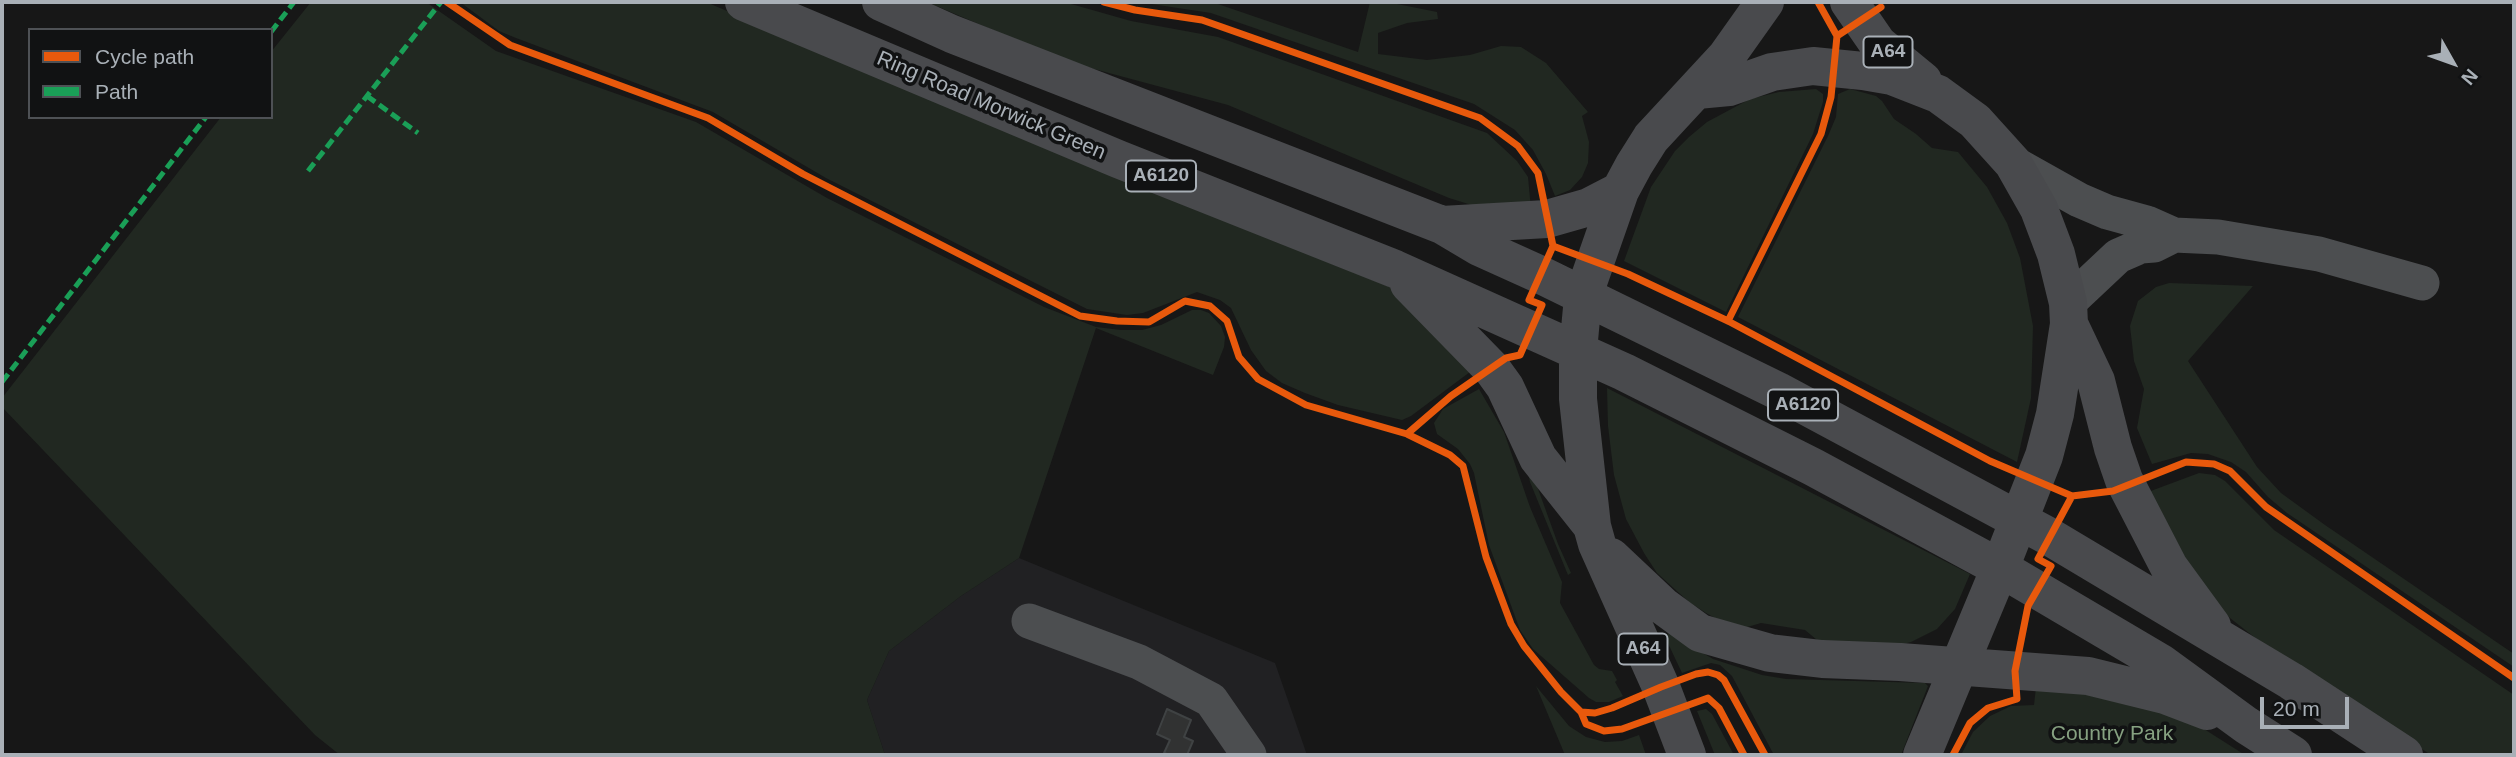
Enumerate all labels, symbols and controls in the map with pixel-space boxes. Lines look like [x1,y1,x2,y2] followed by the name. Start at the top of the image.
[28,28,273,119] legend
[2418,28,2488,98] north arrow
[1864,36,1912,68] road number: A64
[95,45,194,68] text: Cycle path
[873,46,1109,166] street label: Ring Road Morwick Green
[2457,65,2482,89] text: N
[95,80,138,103] text: Path
[1126,160,1196,192] road number: A6120
[1768,390,1838,420] road number: A6120
[1618,634,1668,664] road number: A64
[2264,684,2353,728] scale bar
[2273,697,2320,720] text: 20 m
[2051,721,2173,747] park label: Country Park

